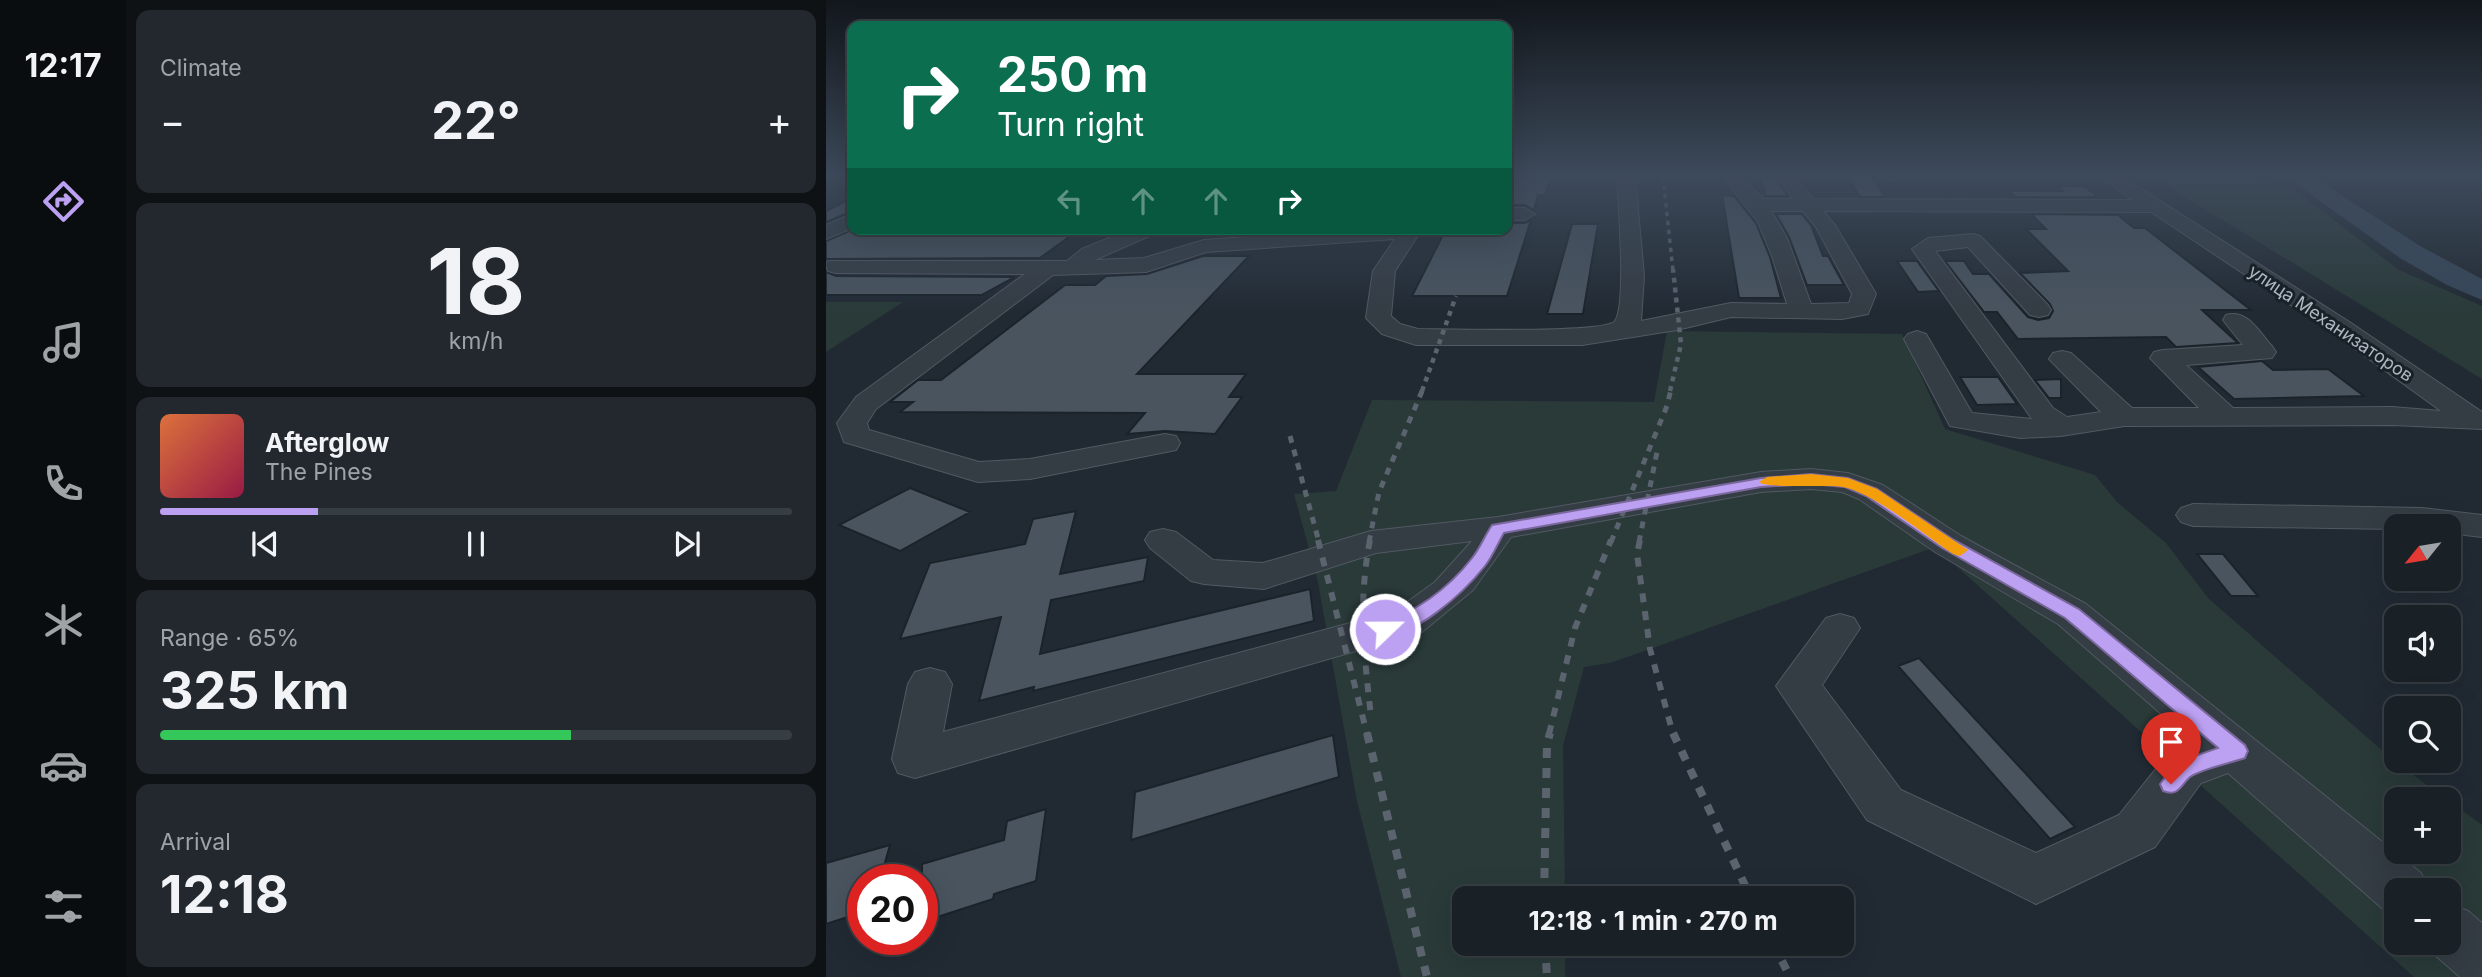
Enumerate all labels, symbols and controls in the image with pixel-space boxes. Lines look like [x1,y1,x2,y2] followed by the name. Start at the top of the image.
[997,45,1149,104] text: 250 m
[24,46,102,85] text: 12:17
[882,49,973,140] icon: right
[160,54,242,82] text: Climate
[431,89,521,152] text: 22°
[160,98,185,144] text: −
[767,98,792,144] text: +
[997,105,1144,144] text: Turn right
[39,177,88,226] icon: directions
[1051,182,1089,220] icon: left
[1124,182,1162,220] icon: ahead
[1197,182,1235,220] icon: ahead
[1270,182,1308,220] icon: right
[427,226,525,336] text: 18
[2245,260,2417,386] street label: улица Механизаторов
[39,318,88,367] icon: music
[449,327,503,355] text: km/h
[265,427,389,458] text: Afterglow
[265,458,373,486] text: The Pines
[39,459,88,508] icon: phone
[2384,514,2460,592] north arrow
[2384,514,2461,955] map controls
[246,525,284,563] icon: previous
[457,525,495,563] icon: pause
[668,525,706,563] icon: next
[1348,592,1422,666] position arrow
[39,600,88,649] icon: climate
[2384,605,2461,682] button: sound
[160,624,299,652] text: Range · 65%
[160,659,350,722] text: 325 km
[2384,696,2461,773] button: search
[2141,712,2201,784] pin
[2152,723,2190,761] icon: arrive
[39,741,88,790] icon: car
[2384,787,2461,864] button: +
[160,828,231,856] text: Arrival
[160,863,289,926] text: 12:18
[847,864,938,955] speed limit sign: 20
[2384,878,2461,955] button: −
[39,882,88,931] icon: filters
[1528,905,1778,936] text: 12:18 · 1 min · 270 m

